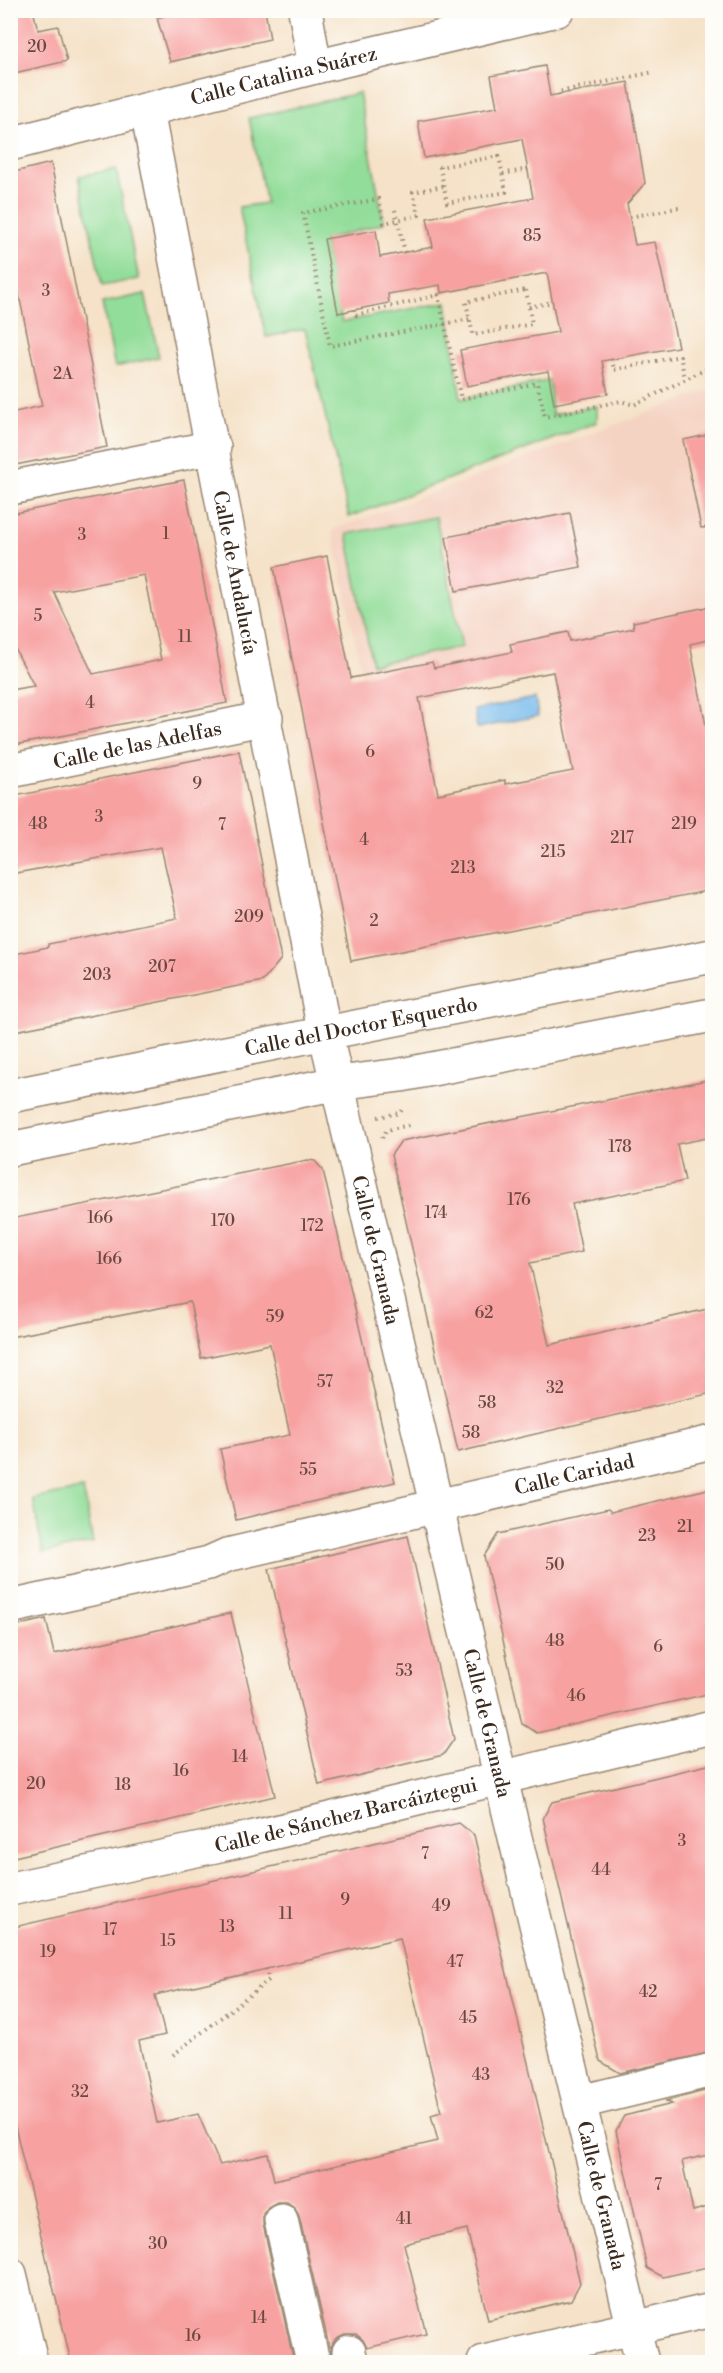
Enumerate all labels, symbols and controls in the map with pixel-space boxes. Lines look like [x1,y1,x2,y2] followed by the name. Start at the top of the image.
[27,37,47,57] house number: 20
[188,42,380,112] street label: Calle Catalina Suárez
[523,226,541,246] house number: 85
[42,281,51,301] house number: 3
[53,364,74,384] house number: 2A
[206,489,263,658] street label: Calle de Andalucía
[163,524,170,544] house number: 1
[78,525,87,545] house number: 3
[34,606,43,626] house number: 5
[178,627,192,647] house number: 11
[85,693,95,713] house number: 4
[51,716,224,776] street label: Calle de las Adelfas
[365,742,375,762] house number: 6
[192,774,202,794] house number: 9
[95,807,104,827] house number: 3
[28,814,48,834] house number: 48
[671,814,697,834] house number: 219
[218,815,226,835] house number: 7
[610,828,634,848] house number: 217
[359,830,369,850] house number: 4
[540,842,566,862] house number: 215
[450,858,476,878] house number: 213
[234,907,264,927] house number: 209
[369,911,379,931] house number: 2
[148,957,176,977] house number: 207
[83,965,111,985] house number: 203
[243,992,480,1063] street label: Calle del Doctor Esquerdo
[608,1137,632,1157] house number: 178
[345,1173,405,1328] street label: Calle de Granada
[507,1190,531,1210] house number: 176
[425,1203,448,1223] house number: 174
[87,1208,113,1228] house number: 166
[211,1211,235,1231] house number: 170
[300,1216,324,1236] house number: 172
[96,1249,122,1269] house number: 166
[475,1303,493,1323] house number: 62
[266,1307,285,1327] house number: 59
[317,1372,333,1392] house number: 57
[546,1378,564,1398] house number: 32
[478,1393,497,1413] house number: 58
[462,1423,481,1443] house number: 58
[512,1449,638,1502] street label: Calle Caridad
[299,1460,317,1480] house number: 55
[677,1517,693,1537] house number: 21
[638,1526,656,1546] house number: 23
[545,1555,565,1575] house number: 50
[545,1631,565,1651] house number: 48
[653,1637,663,1657] house number: 6
[456,1646,516,1801] street label: Calle de Granada
[395,1661,413,1681] house number: 53
[566,1686,586,1706] house number: 46
[232,1747,248,1767] house number: 14
[173,1761,189,1781] house number: 16
[213,1773,480,1860] street label: Calle de Sánchez Barcáiztegui
[26,1774,46,1794] house number: 20
[115,1775,131,1795] house number: 18
[678,1831,687,1851] house number: 3
[421,1844,429,1864] house number: 7
[591,1860,611,1880] house number: 44
[340,1890,350,1910] house number: 9
[431,1896,451,1916] house number: 49
[279,1904,293,1924] house number: 11
[219,1917,235,1937] house number: 13
[103,1920,117,1940] house number: 17
[160,1931,176,1951] house number: 15
[40,1942,56,1962] house number: 19
[447,1952,463,1972] house number: 47
[639,1982,657,2002] house number: 42
[459,2008,477,2028] house number: 45
[472,2065,490,2085] house number: 43
[71,2082,89,2102] house number: 32
[570,2119,631,2274] street label: Calle de Granada
[654,2175,662,2195] house number: 7
[396,2209,412,2229] house number: 41
[148,2234,168,2254] house number: 30
[251,2308,267,2328] house number: 14
[185,2326,201,2346] house number: 16

